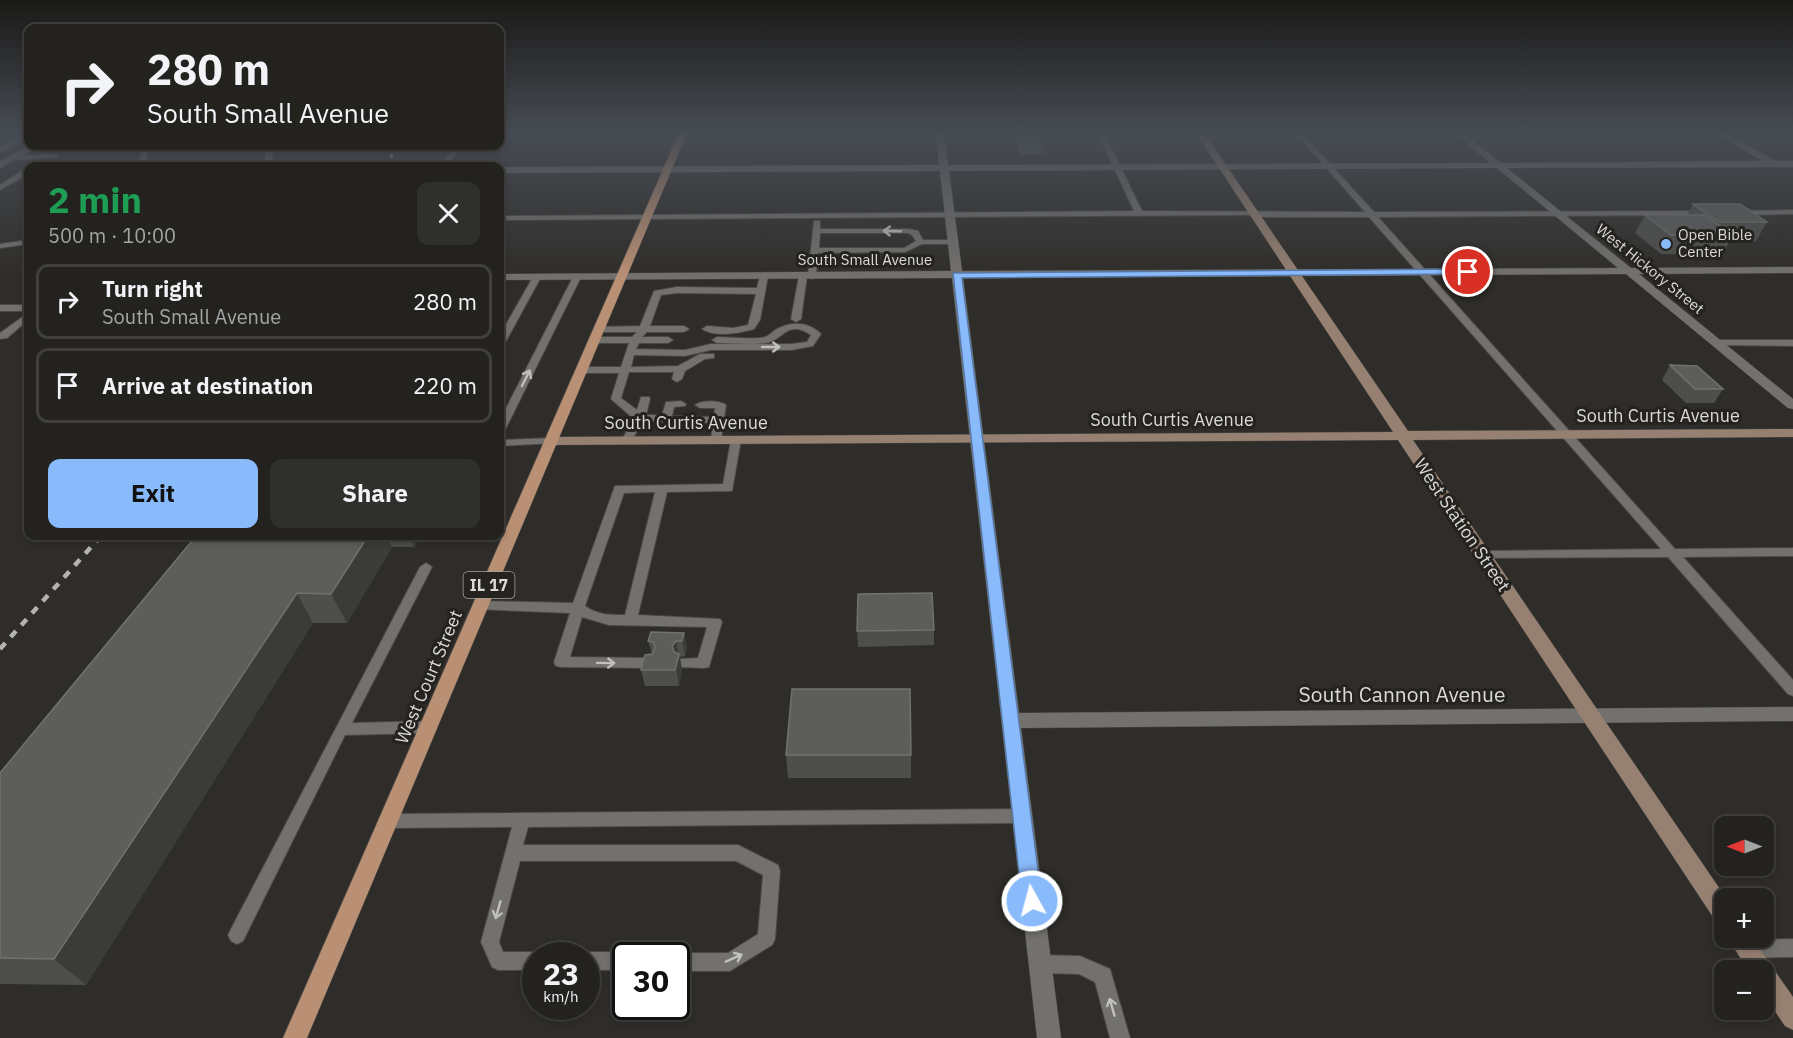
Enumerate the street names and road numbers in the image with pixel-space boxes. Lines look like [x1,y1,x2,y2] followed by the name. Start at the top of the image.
[1593,219,1708,318] street label: West Hickory Street
[798,250,932,269] street label: South Small Avenue
[1576,404,1740,427] street label: South Curtis Avenue
[1090,408,1254,431] street label: South Curtis Avenue
[604,411,768,434] street label: South Curtis Avenue
[1409,454,1516,596] street label: West Station Street
[464,572,514,598] road number: IL 17
[390,607,467,747] street label: West Court Street
[1298,680,1506,708] street label: South Cannon Avenue

